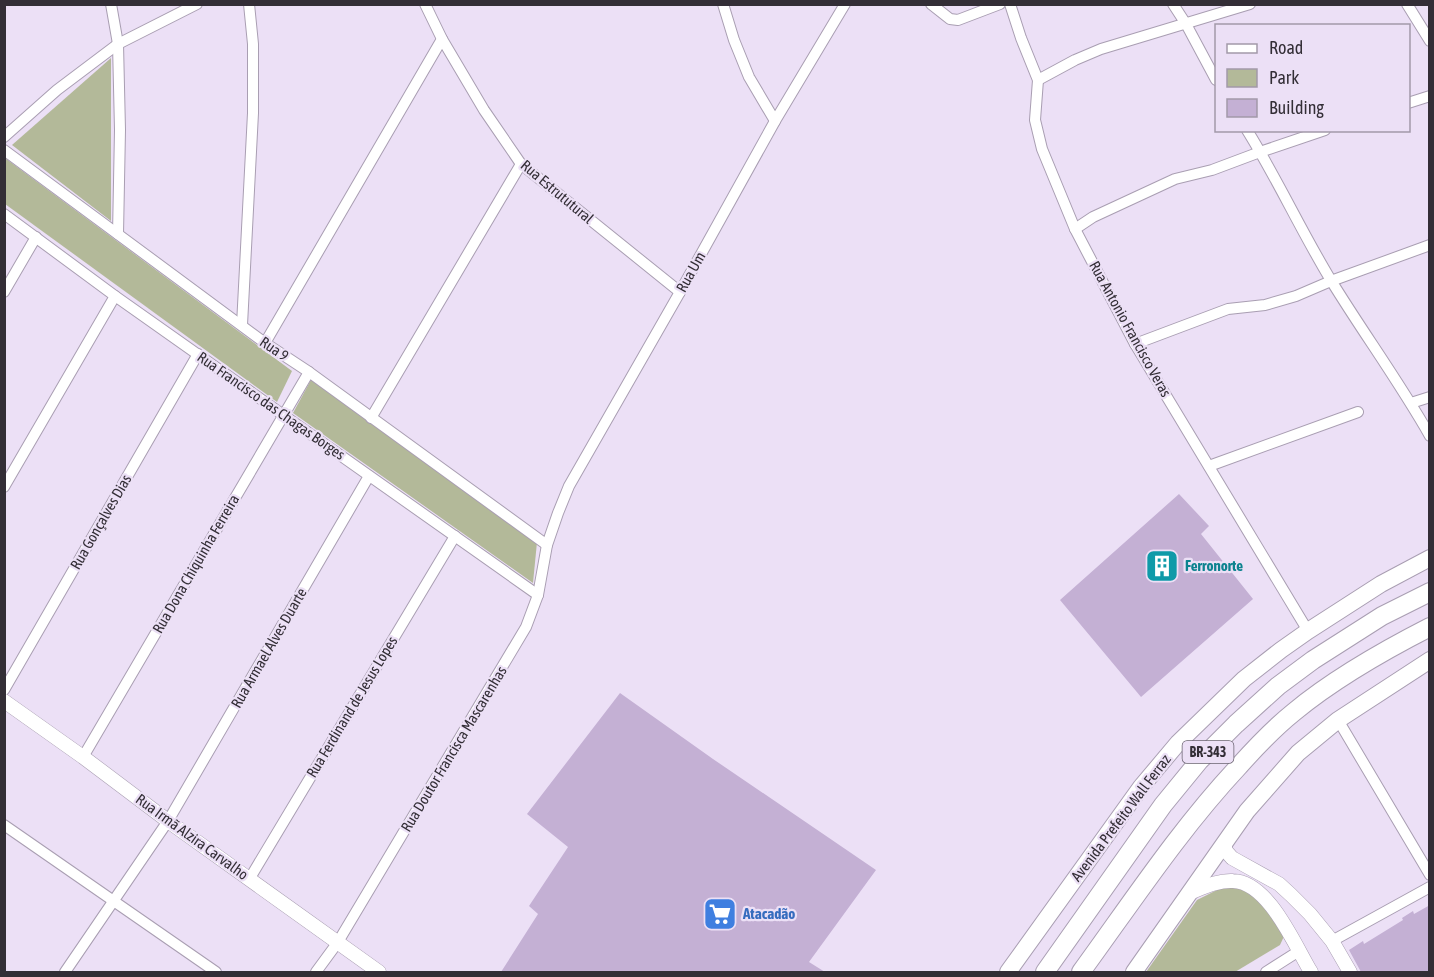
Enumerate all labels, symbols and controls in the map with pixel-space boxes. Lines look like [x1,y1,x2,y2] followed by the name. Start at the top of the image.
[1215,24,1410,132] legend
[1269,37,1303,58] text: Road
[1269,67,1299,88] text: Park
[1269,97,1324,118] text: Building
[518,156,597,227] street label: Rua Estrututural
[673,249,709,295] street label: Rua Um
[1086,258,1175,400] street label: Rua Antonio Francisco Veras
[257,333,292,364] street label: Rua 9
[194,348,348,463] street label: Rua Francisco das Chagas Borges
[67,471,135,572] street label: Rua Gonçalves Dias
[149,491,242,636] street label: Rua Dona Chiquinha Ferreira
[1144,548,1180,584] building icon: Ferronorte
[1185,557,1243,574] place label: Ferronorte
[227,585,310,711] street label: Rua Armael Alves Duarte
[303,633,400,780] street label: Rua Ferdinand de Jesus Lopes
[397,663,510,835] street label: Rua Doutor Francisca Mascarenhas
[1182,741,1234,763] road number: BR-343
[1067,751,1174,884] street label: Avenida Prefeito Wall Ferraz
[133,790,252,883] street label: Rua Irmã Alzira Carvalho
[702,896,738,932] supermarket icon: Atacadão
[742,905,795,922] place label: Atacadão

